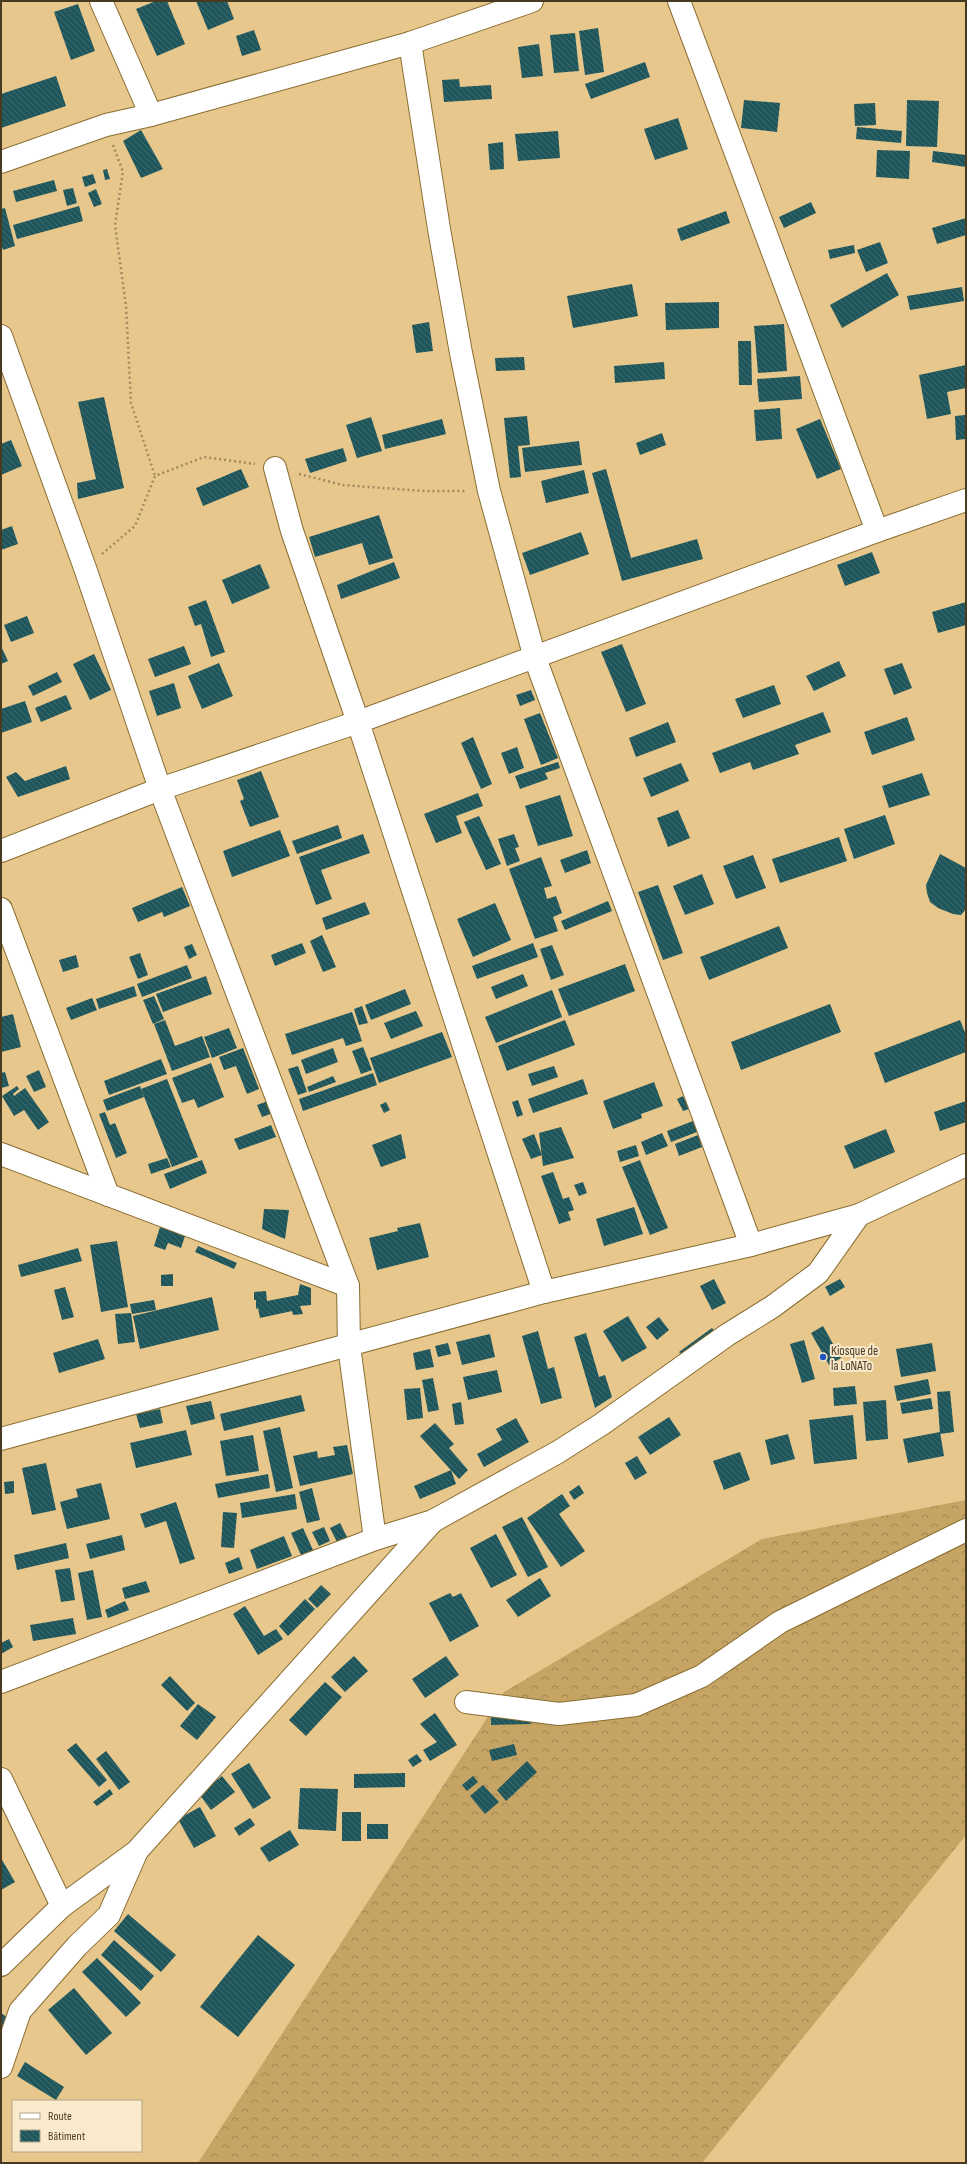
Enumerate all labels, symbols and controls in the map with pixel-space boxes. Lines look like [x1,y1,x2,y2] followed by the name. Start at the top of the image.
[831,1343,878,1374] place label: Kiosque de la LoNATo
[818,1352,828,1362] marker: Kiosque de la LoNATo
[12,2100,142,2152] legend
[48,2109,72,2124] text: Route
[48,2129,86,2144] text: Bâtiment

